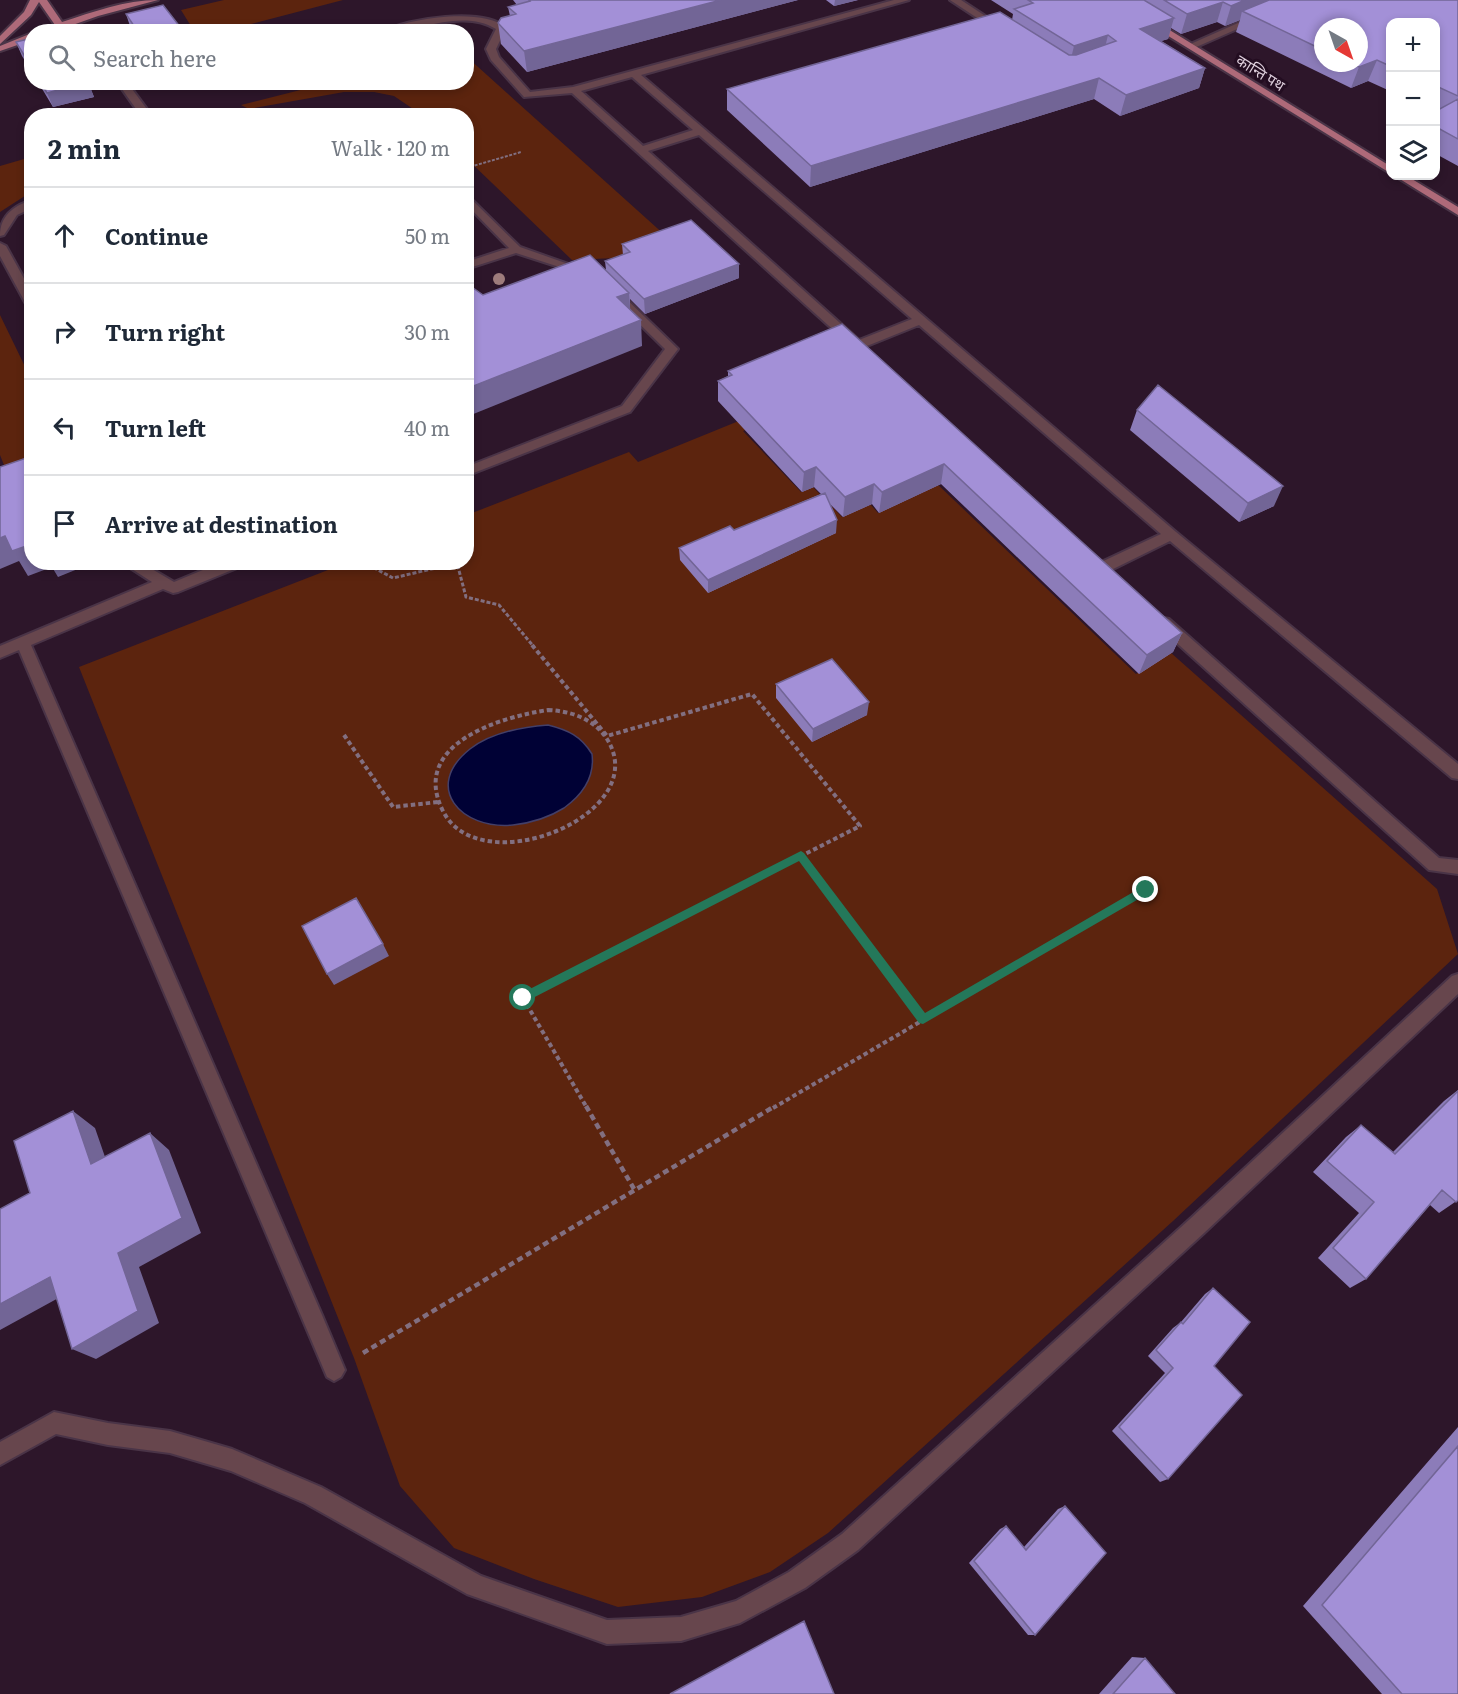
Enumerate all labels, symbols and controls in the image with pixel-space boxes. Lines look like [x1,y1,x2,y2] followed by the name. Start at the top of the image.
[1314,18,1368,72] north arrow
[1386,18,1440,180] map controls
[1386,18,1440,72] button: +
[24,24,474,90] search box
[45,41,78,74] icon: search
[93,41,216,74] text: Search here
[1232,48,1290,96] street label: कान्ति पथ
[1386,72,1440,126] button: −
[1386,126,1440,180] button: layers
[48,128,121,167] text: 2 min
[331,132,450,162] text: Walk · 120 m
[48,219,81,252] icon: ahead
[105,219,208,252] text: Continue
[405,220,450,250] text: 50 m
[48,315,81,348] icon: right
[105,315,225,348] text: Turn right
[404,316,450,346] text: 30 m
[48,411,81,444] icon: left
[105,411,206,444] text: Turn left
[404,412,450,442] text: 40 m
[48,507,81,540] icon: arrive
[105,507,338,540] text: Arrive at destination
[1132,876,1158,902] route end
[509,984,535,1010] route start

